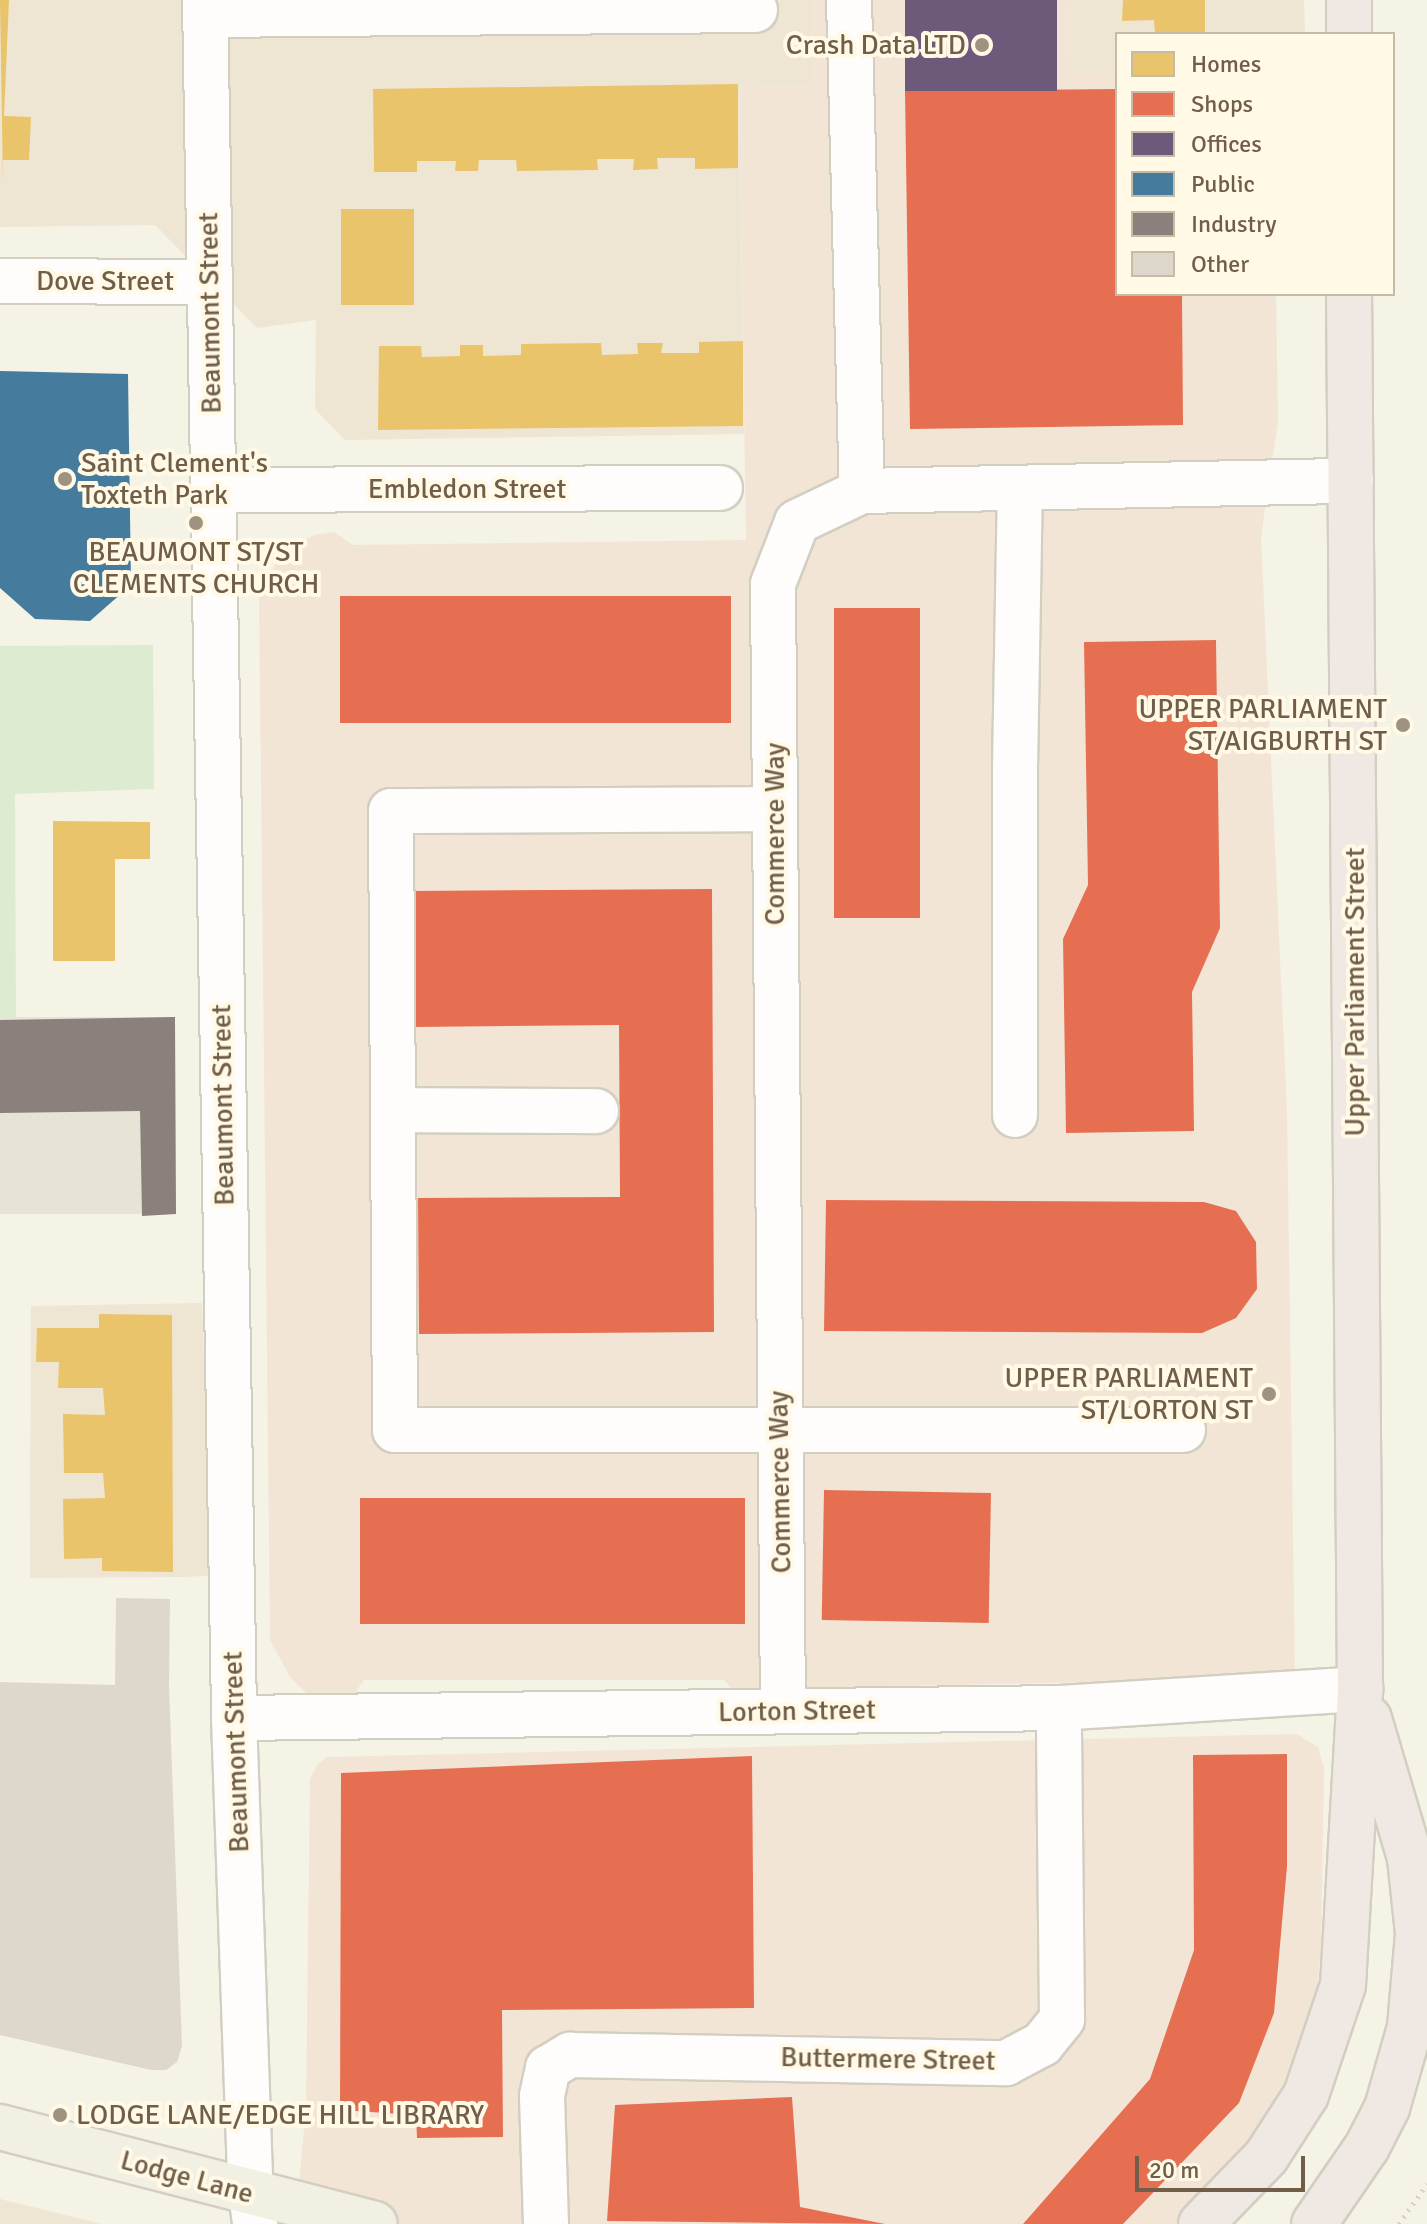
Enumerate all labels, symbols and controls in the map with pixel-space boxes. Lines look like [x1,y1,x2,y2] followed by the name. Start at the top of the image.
[786,28,966,62] place label: Crash Data LTD
[1115,32,1395,296] legend
[973,36,991,54] marker: Crash Data LTD
[1191,49,1261,79] text: Homes
[1191,89,1253,119] text: Shops
[1191,129,1262,159] text: Offices
[1191,169,1255,199] text: Public
[1191,209,1277,239] text: Industry
[191,212,229,414] street label: Beaumont Street
[1191,249,1249,279] text: Other
[36,264,174,298] street label: Dove Street
[81,446,268,512] place label: Saint Clement's Toxteth Park
[56,470,74,488] marker: Saint Clement's Toxteth Park
[368,472,566,506] street label: Embledon Street
[187,514,205,532] marker: BEAUMONT ST/ST CLEMENTS CHURCH
[73,535,319,601] place label: BEAUMONT ST/ST CLEMENTS CHURCH
[1139,692,1387,758] place label: UPPER PARLIAMENT ST/AIGBURTH ST
[1394,716,1412,734] marker: UPPER PARLIAMENT ST/AIGBURTH ST
[758,743,792,925] street label: Commerce Way
[1338,847,1372,1137] street label: Upper Parliament Street
[204,1004,242,1206] street label: Beaumont Street
[1005,1361,1253,1427] place label: UPPER PARLIAMENT ST/LORTON ST
[1260,1385,1278,1403] marker: UPPER PARLIAMENT ST/LORTON ST
[762,1390,798,1574] street label: Commerce Way
[216,1651,256,1853] street label: Beaumont Street
[718,1693,876,1729] street label: Lorton Street
[780,2040,996,2078] street label: Buttermere Street
[76,2098,484,2132] place label: LODGE LANE/EDGE HILL LIBRARY
[51,2106,69,2124] marker: LODGE LANE/EDGE HILL LIBRARY
[1139,2140,1309,2190] scale bar
[117,2143,257,2211] street label: Lodge Lane
[1149,2155,1199,2185] text: 20 m

